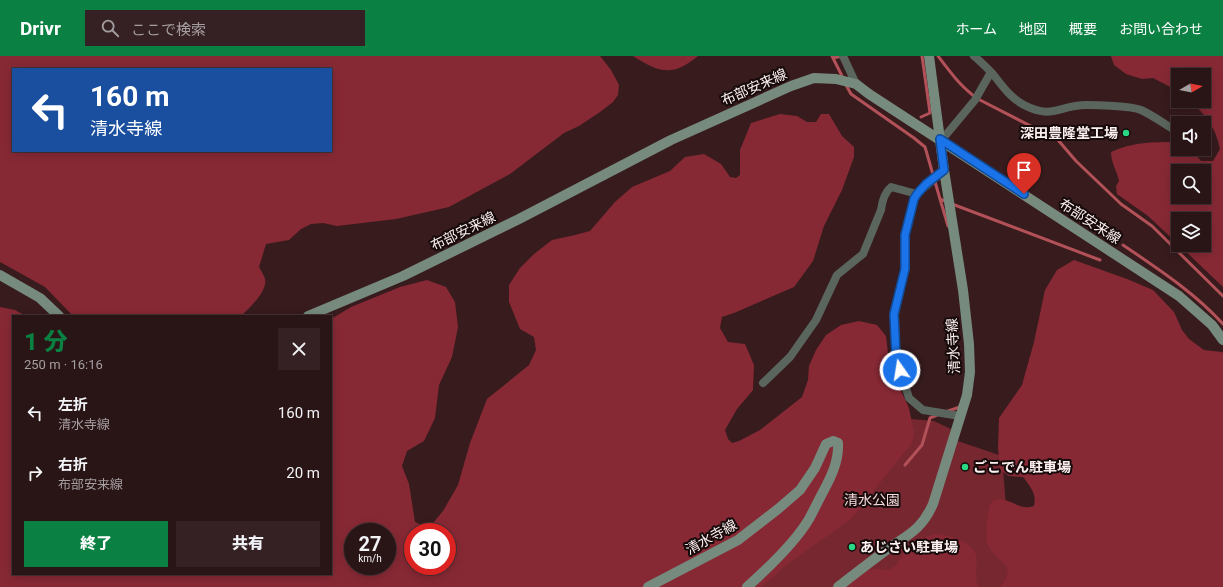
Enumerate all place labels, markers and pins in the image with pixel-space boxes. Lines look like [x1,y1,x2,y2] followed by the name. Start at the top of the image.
[1020,125,1118,141] place label: 深田豊隆堂工場
[1121,128,1131,138] marker: 深田豊隆堂工場
[1007,153,1041,194] pin
[973,459,1071,475] place label: ごこでん駐車場
[960,462,970,472] marker: ごこでん駐車場
[860,539,958,555] place label: あじさい駐車場
[847,542,857,552] marker: あじさい駐車場

